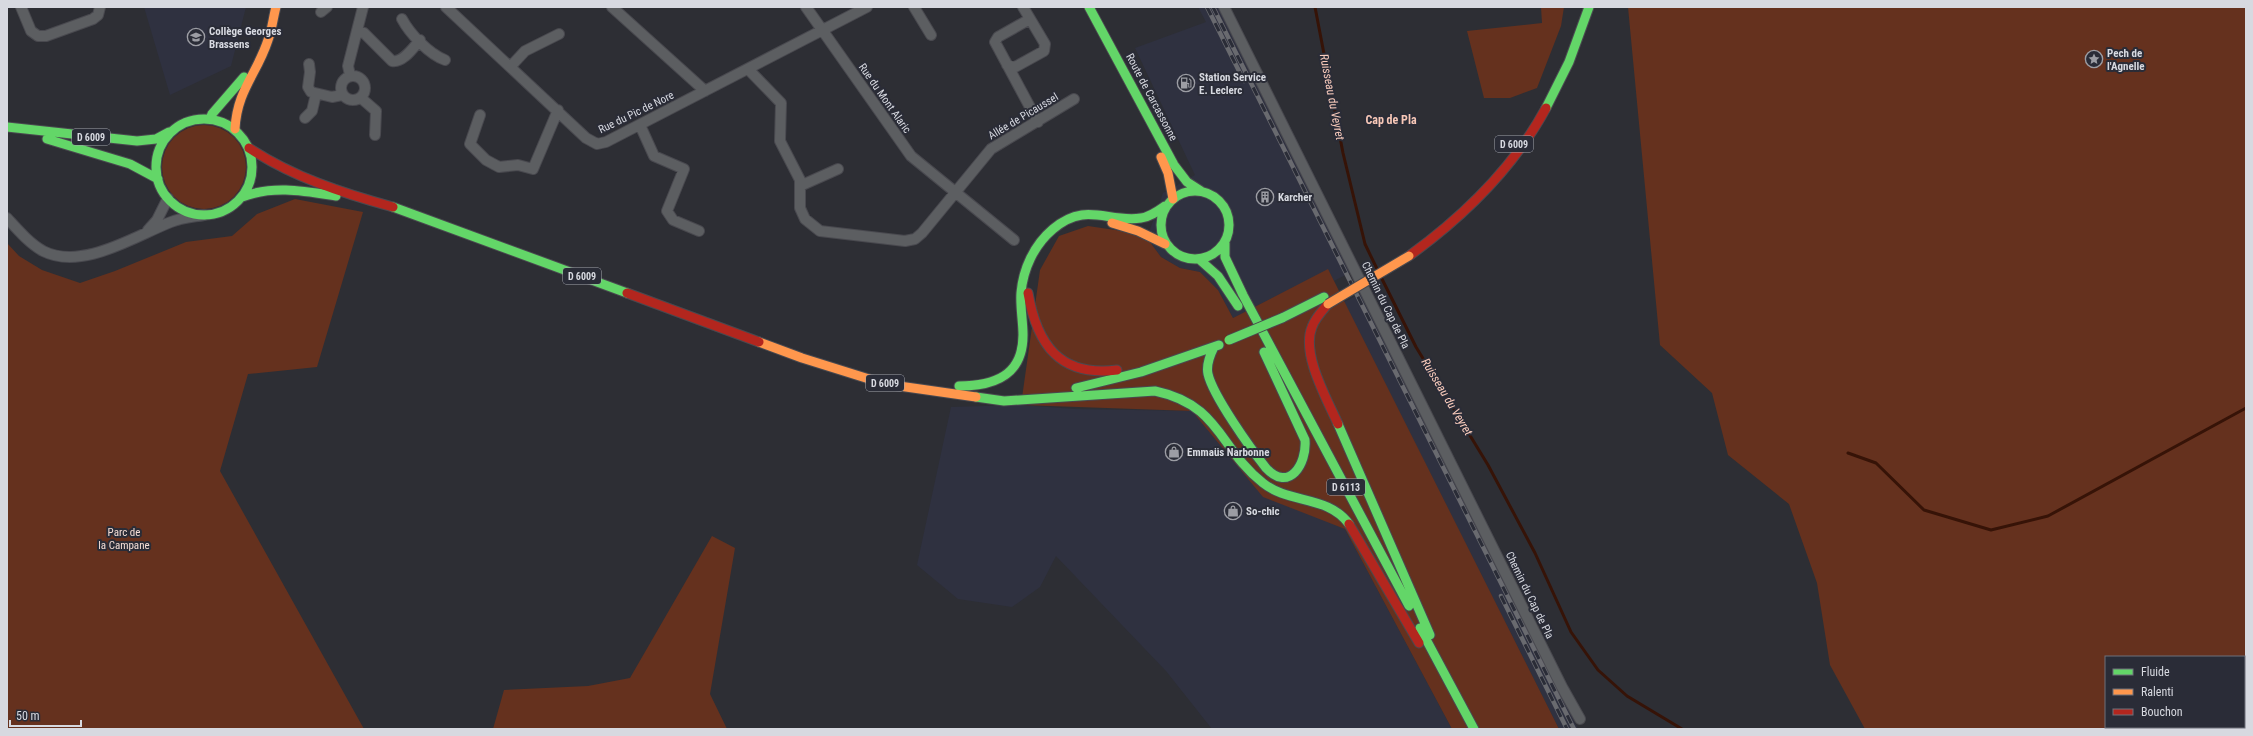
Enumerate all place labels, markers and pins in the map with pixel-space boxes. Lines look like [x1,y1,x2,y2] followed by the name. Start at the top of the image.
[209,25,281,51] place label: Collège Georges Brassens
[186,27,206,47] school or university icon: Collège Georges Brassens
[2107,47,2145,73] place label: Pech de l'Agnelle
[2084,49,2104,69] place icon: Pech de l'Agnelle
[1199,71,1266,97] place label: Station Service E. Leclerc
[1176,73,1196,93] fuel station icon: Station Service E. Leclerc
[1255,187,1275,207] building icon: Karcher
[1278,191,1313,204] place label: Karcher
[1164,442,1184,462] shop icon: Emmaüs Narbonne
[1187,446,1269,459] place label: Emmaüs Narbonne
[1223,501,1243,521] shop icon: So-chic
[1246,505,1280,518] place label: So-chic

